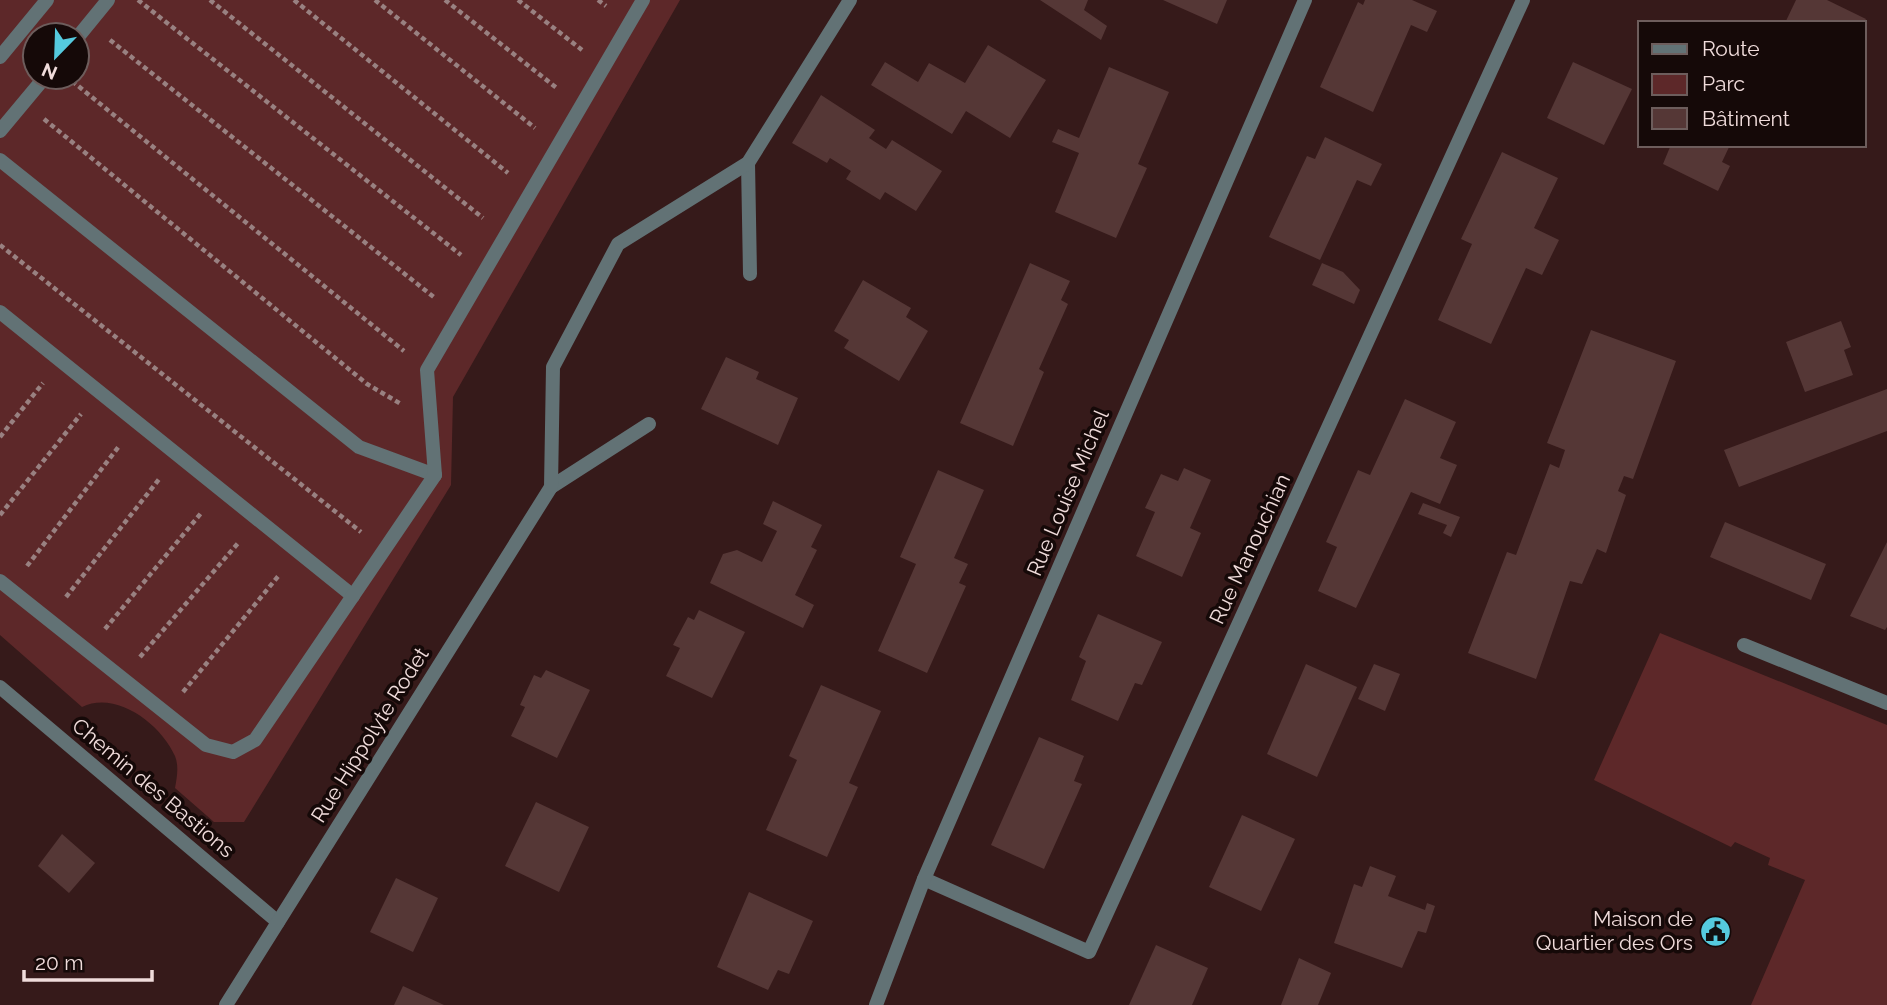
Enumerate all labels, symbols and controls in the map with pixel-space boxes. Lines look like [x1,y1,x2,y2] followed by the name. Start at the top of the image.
[21,21,91,91] north arrow
[1638,21,1866,147] legend
[1702,36,1760,61] text: Route
[38,59,60,85] text: N
[1702,71,1745,96] text: Parc
[1702,106,1790,131] text: Bâtiment
[1021,406,1114,580] street label: Rue Louise Michel
[1204,470,1295,628] street label: Rue Manouchian
[306,643,434,827] street label: Rue Hippolyte Rodet
[67,713,239,863] street label: Chemin des Bastions
[1536,906,1693,955] place label: Maison de Quartier des Ors
[1699,914,1733,948] public building icon: Maison de Quartier des Ors
[24,939,152,983] scale bar
[35,950,83,975] text: 20 m

